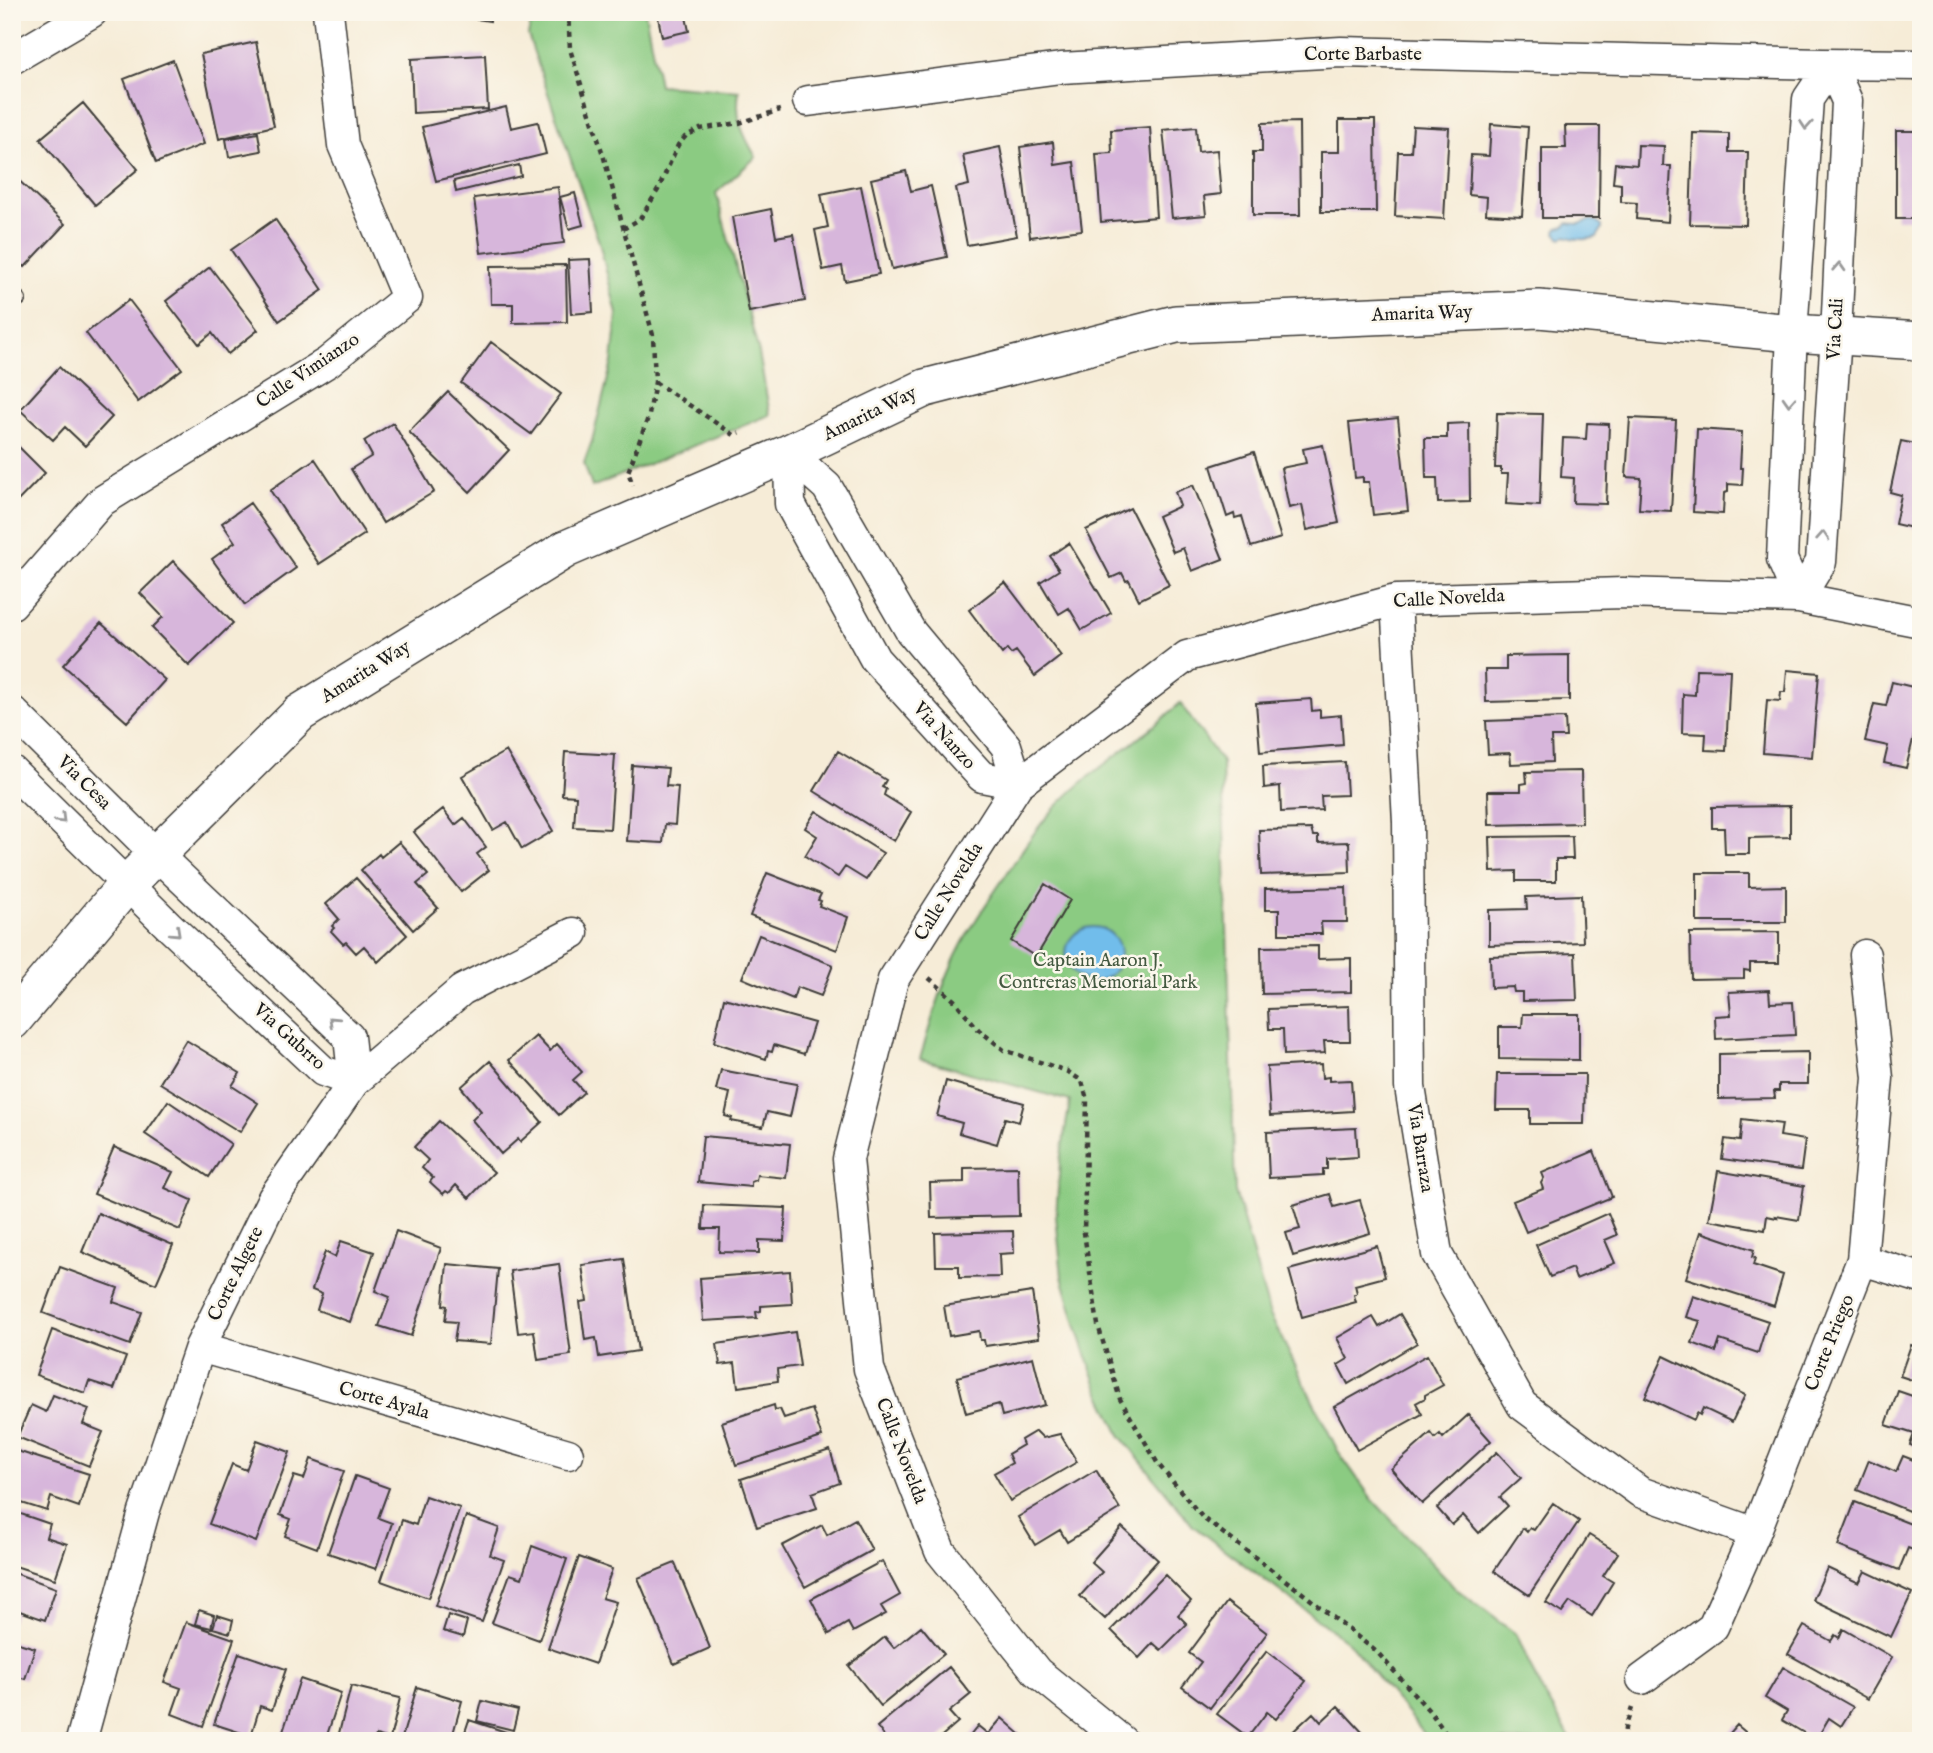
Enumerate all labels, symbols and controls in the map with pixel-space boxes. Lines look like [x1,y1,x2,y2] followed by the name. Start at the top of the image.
[1304,43,1422,67] street label: Corte Barbaste
[1799,120,1814,131] one-way arrow
[1832,261,1847,272] one-way arrow
[1822,297,1850,362] street label: Via Cali
[1370,300,1473,328] street label: Amarita Way
[252,328,364,414] street label: Calle Vimianzo
[818,381,921,447] street label: Amarita Way
[1782,396,1797,407] one-way arrow
[1815,530,1830,541] one-way arrow
[1393,584,1506,614] street label: Calle Novelda
[316,635,416,709] street label: Amarita Way
[907,696,981,775] street label: Via Nanzo
[51,750,117,816] street label: Via Cesa
[52,811,65,824] one-way arrow
[909,838,989,946] street label: Calle Novelda
[167,924,180,937] one-way arrow
[998,949,1198,995] park label: Captain Aaron J. Contreras Memorial Park
[247,998,330,1076] street label: Via Gubrro
[328,1017,341,1029] one-way arrow
[1401,1101,1439,1195] street label: Via Barraza
[203,1222,269,1325] street label: Corte Algete
[1800,1291,1860,1395] street label: Corte Priego
[336,1377,433,1426] street label: Corte Ayala
[870,1395,932,1508] street label: Calle Novelda

